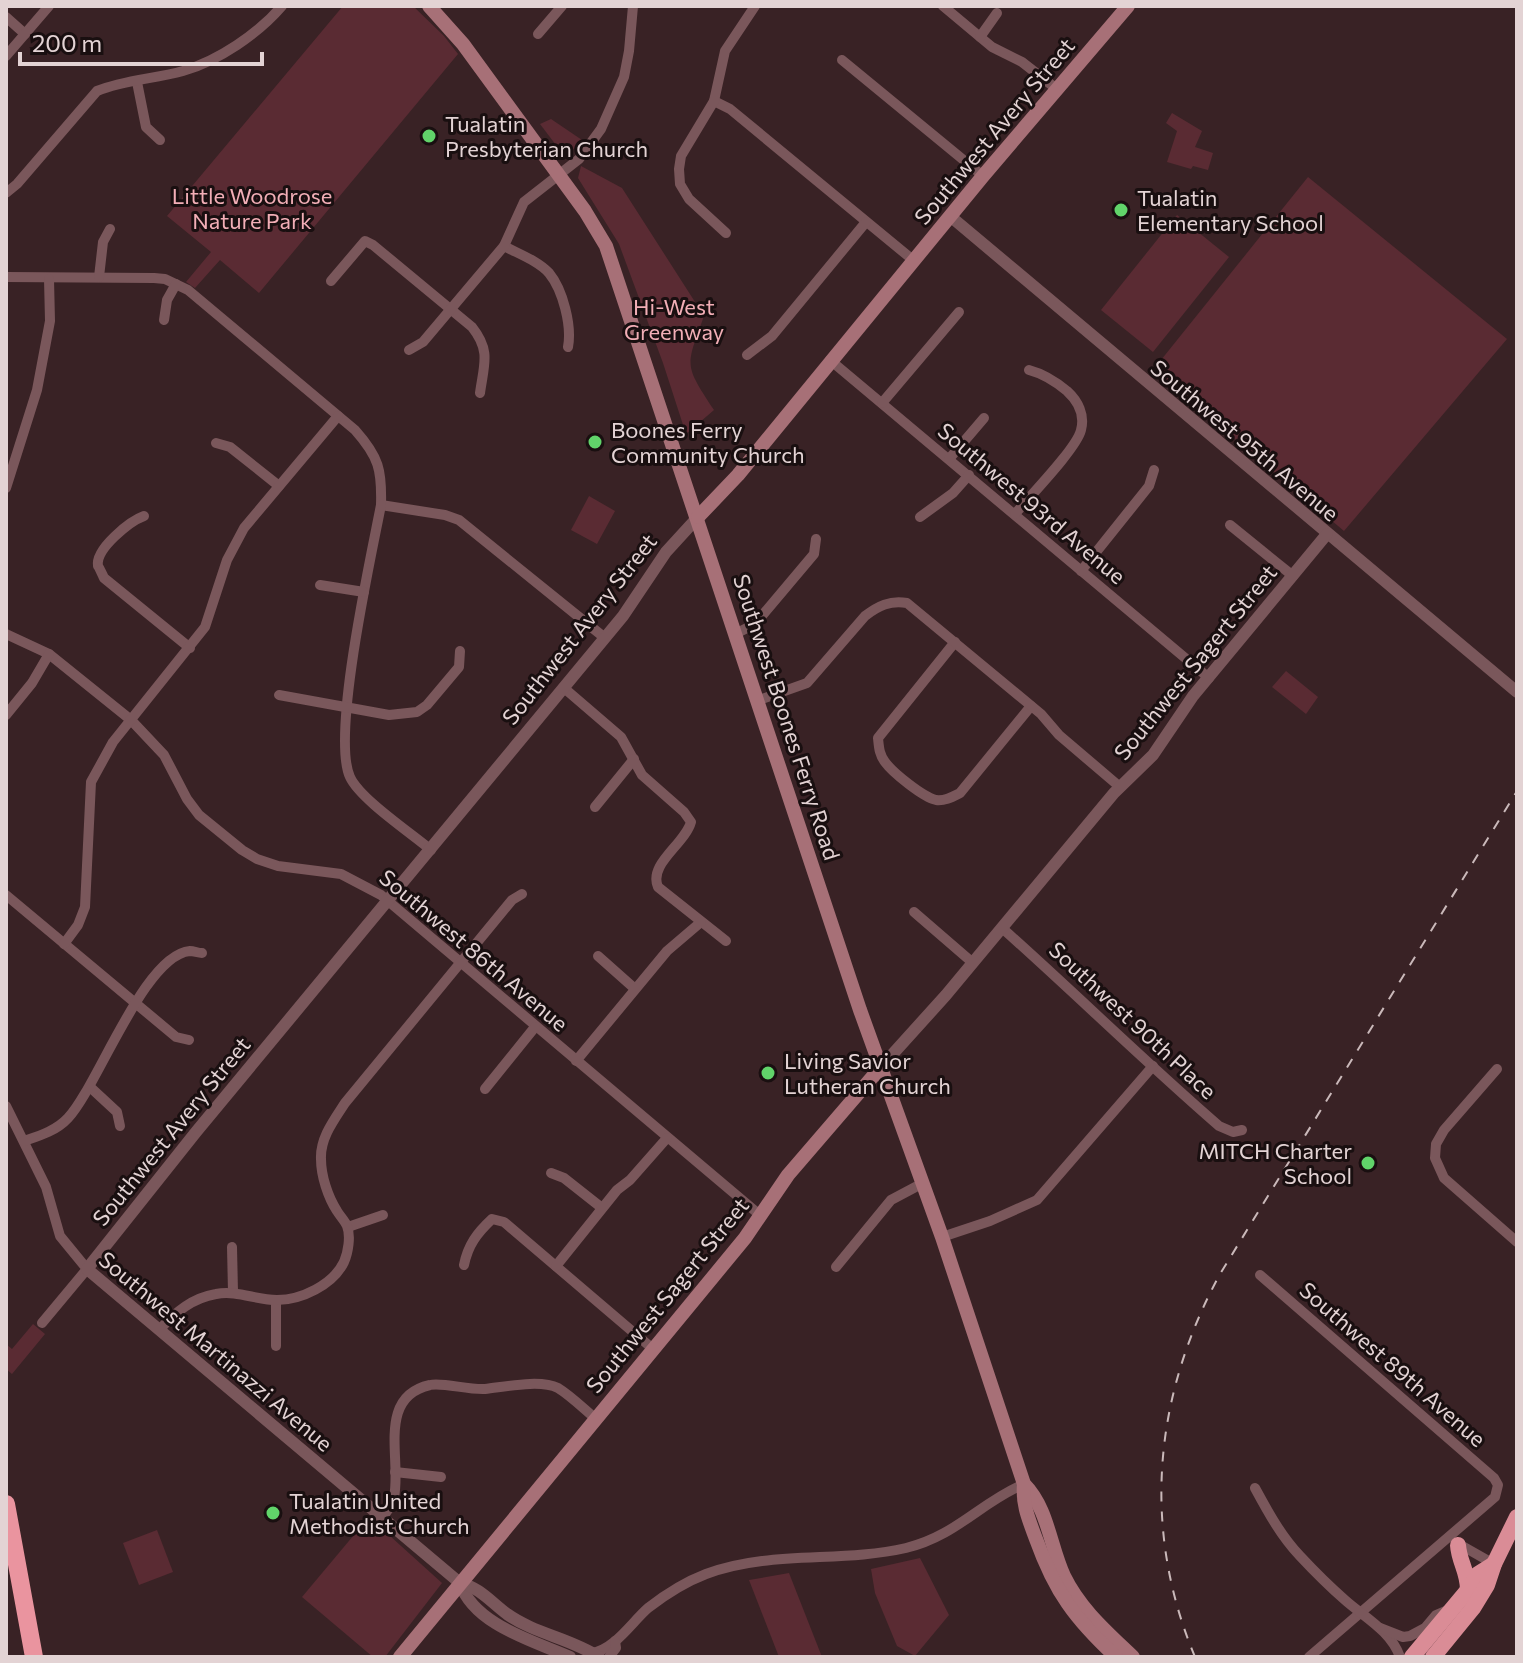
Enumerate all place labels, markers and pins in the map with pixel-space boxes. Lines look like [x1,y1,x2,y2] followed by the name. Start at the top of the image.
[445,110,648,162] place label: Tualatin Presbyterian Church
[420,127,438,145] marker: Tualatin Presbyterian Church
[1137,184,1324,236] place label: Tualatin Elementary School
[1112,201,1130,219] marker: Tualatin Elementary School
[611,416,805,468] place label: Boones Ferry Community Church
[586,433,604,451] marker: Boones Ferry Community Church
[784,1047,951,1099] place label: Living Savior Lutheran Church
[759,1064,777,1082] marker: Living Savior Lutheran Church
[1198,1137,1352,1189] place label: MITCH Charter School
[1359,1154,1377,1172] marker: MITCH Charter School
[289,1487,470,1539] place label: Tualatin United Methodist Church
[264,1504,282,1522] marker: Tualatin United Methodist Church

